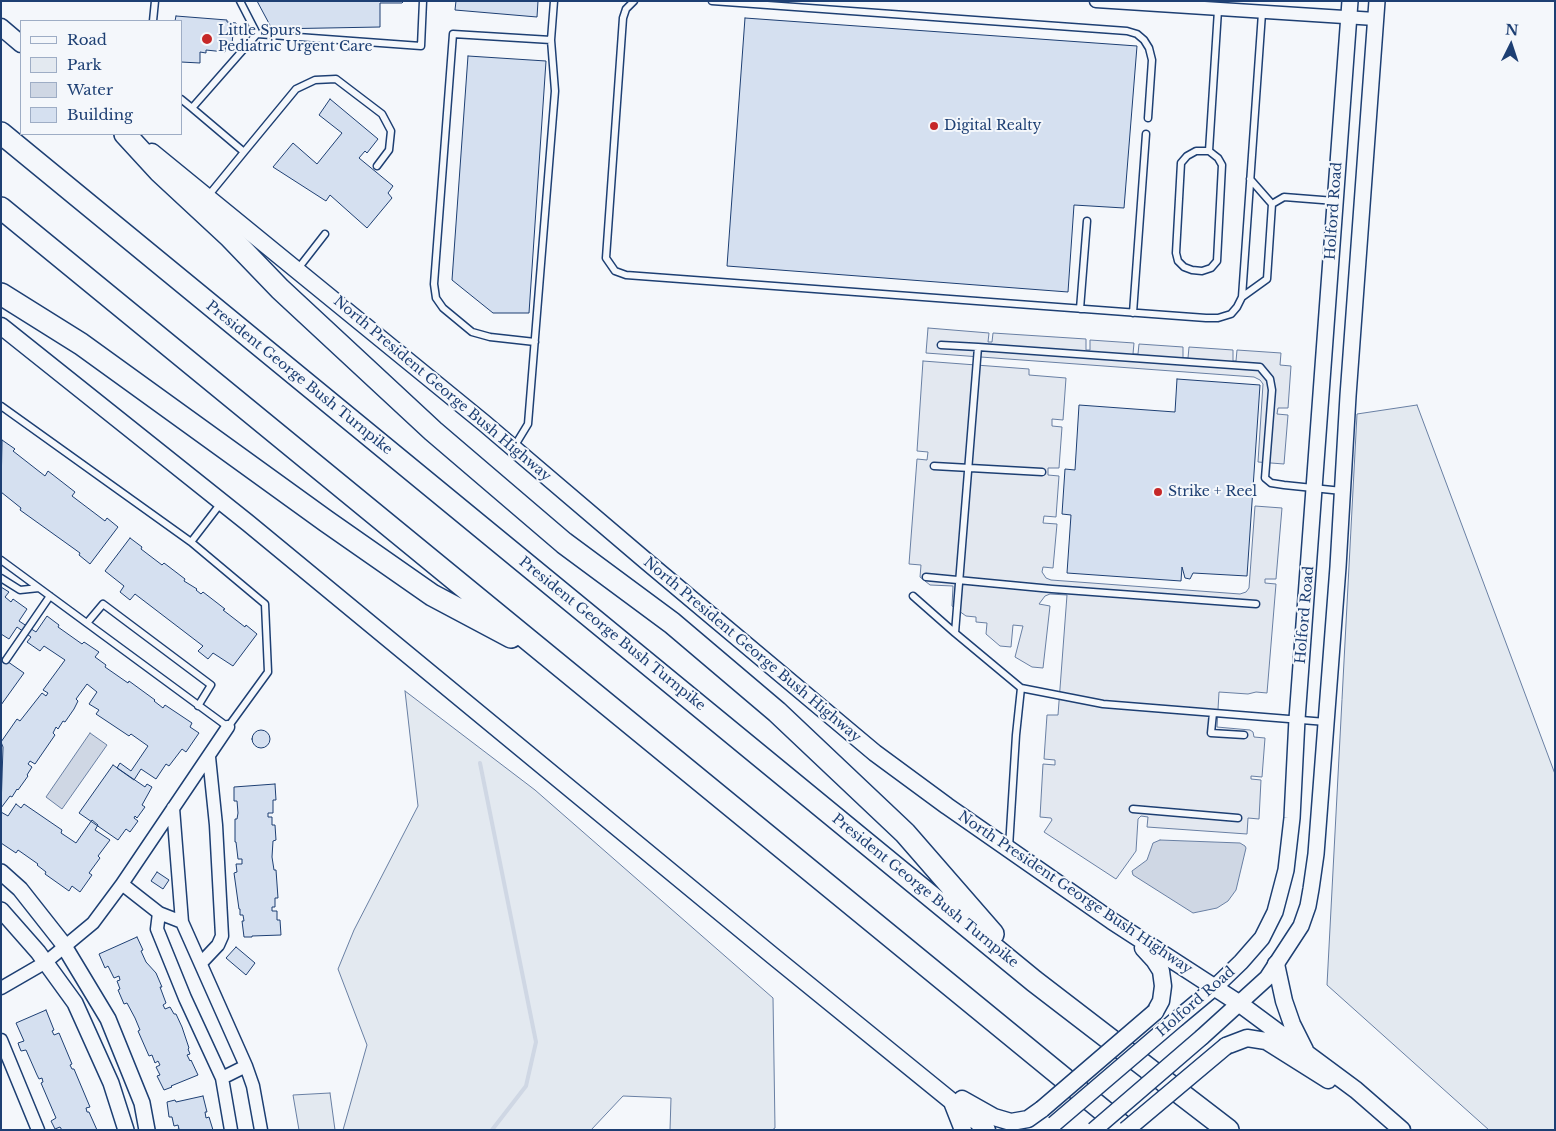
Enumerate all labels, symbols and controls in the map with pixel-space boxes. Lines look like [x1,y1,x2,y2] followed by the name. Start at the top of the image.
[20,20,182,135] legend
[1486,20,1536,70] north arrow
[1505,21,1519,39] text: N
[218,23,373,56] place label: Little Spurs Pediatric Urgent Care
[67,30,107,49] text: Road
[200,32,214,46] marker: Little Spurs Pediatric Urgent Care
[67,55,102,74] text: Park
[67,80,113,99] text: Water
[67,105,133,124] text: Building
[944,118,1041,134] place label: Digital Realty
[928,120,940,132] marker: Digital Realty
[1322,161,1346,261] street label: Holford Road
[330,293,554,485] street label: North President George Bush Highway
[203,298,395,458] street label: President George Bush Turnpike
[1168,484,1257,500] place label: Strike + Reel
[1152,486,1164,498] marker: Strike + Reel
[516,554,708,714] street label: President George Bush Turnpike
[640,554,864,746] street label: North President George Bush Highway
[1292,565,1318,665] street label: Holford Road
[955,808,1195,978] street label: North President George Bush Highway
[829,811,1021,971] street label: President George Bush Turnpike
[1153,963,1239,1041] street label: Holford Road

